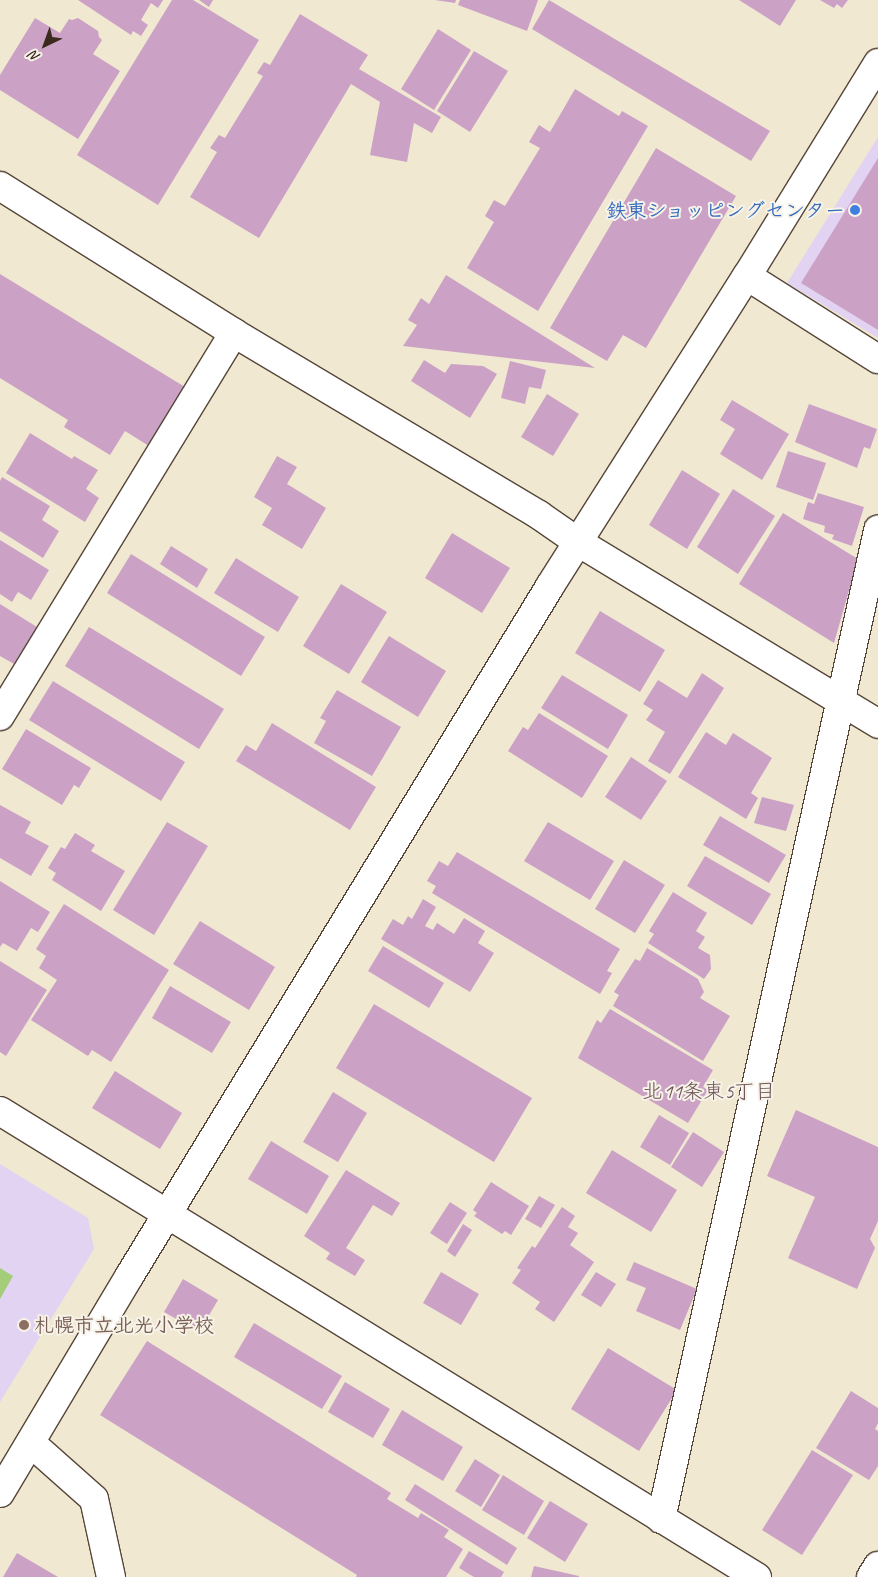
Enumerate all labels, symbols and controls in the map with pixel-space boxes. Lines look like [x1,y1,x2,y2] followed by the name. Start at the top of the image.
[20,20,70,70] north arrow
[26,47,44,66] text: N
[605,198,845,222] place label: 鉄東ショッピングセンター
[849,204,861,216] marker: 鉄東ショッピングセンター
[642,1078,776,1104] district label: 北11条東5丁目
[34,1313,214,1337] place label: 札幌市立北光小学校
[18,1319,30,1331] marker: 札幌市立北光小学校

